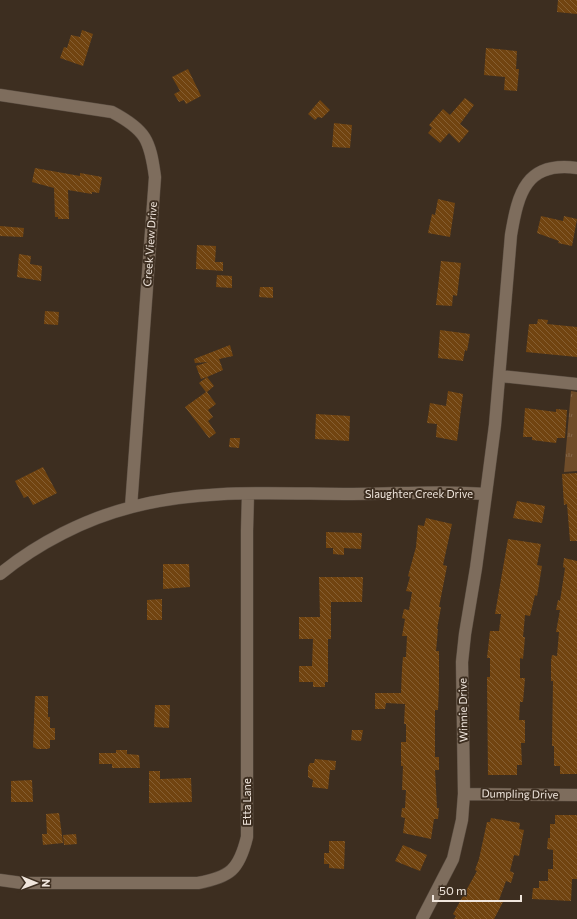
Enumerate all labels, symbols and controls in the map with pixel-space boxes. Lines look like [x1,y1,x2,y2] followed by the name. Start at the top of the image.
[140,201,159,287] street label: Creek View Drive
[365,487,473,500] street label: Slaughter Creek Drive
[455,678,470,742] street label: Winnie Drive
[240,778,253,826] street label: Etta Lane
[481,786,559,801] street label: Dumpling Drive
[16,863,56,903] north arrow
[433,877,521,903] scale bar
[40,879,53,887] text: N
[439,883,467,897] text: 50 m

